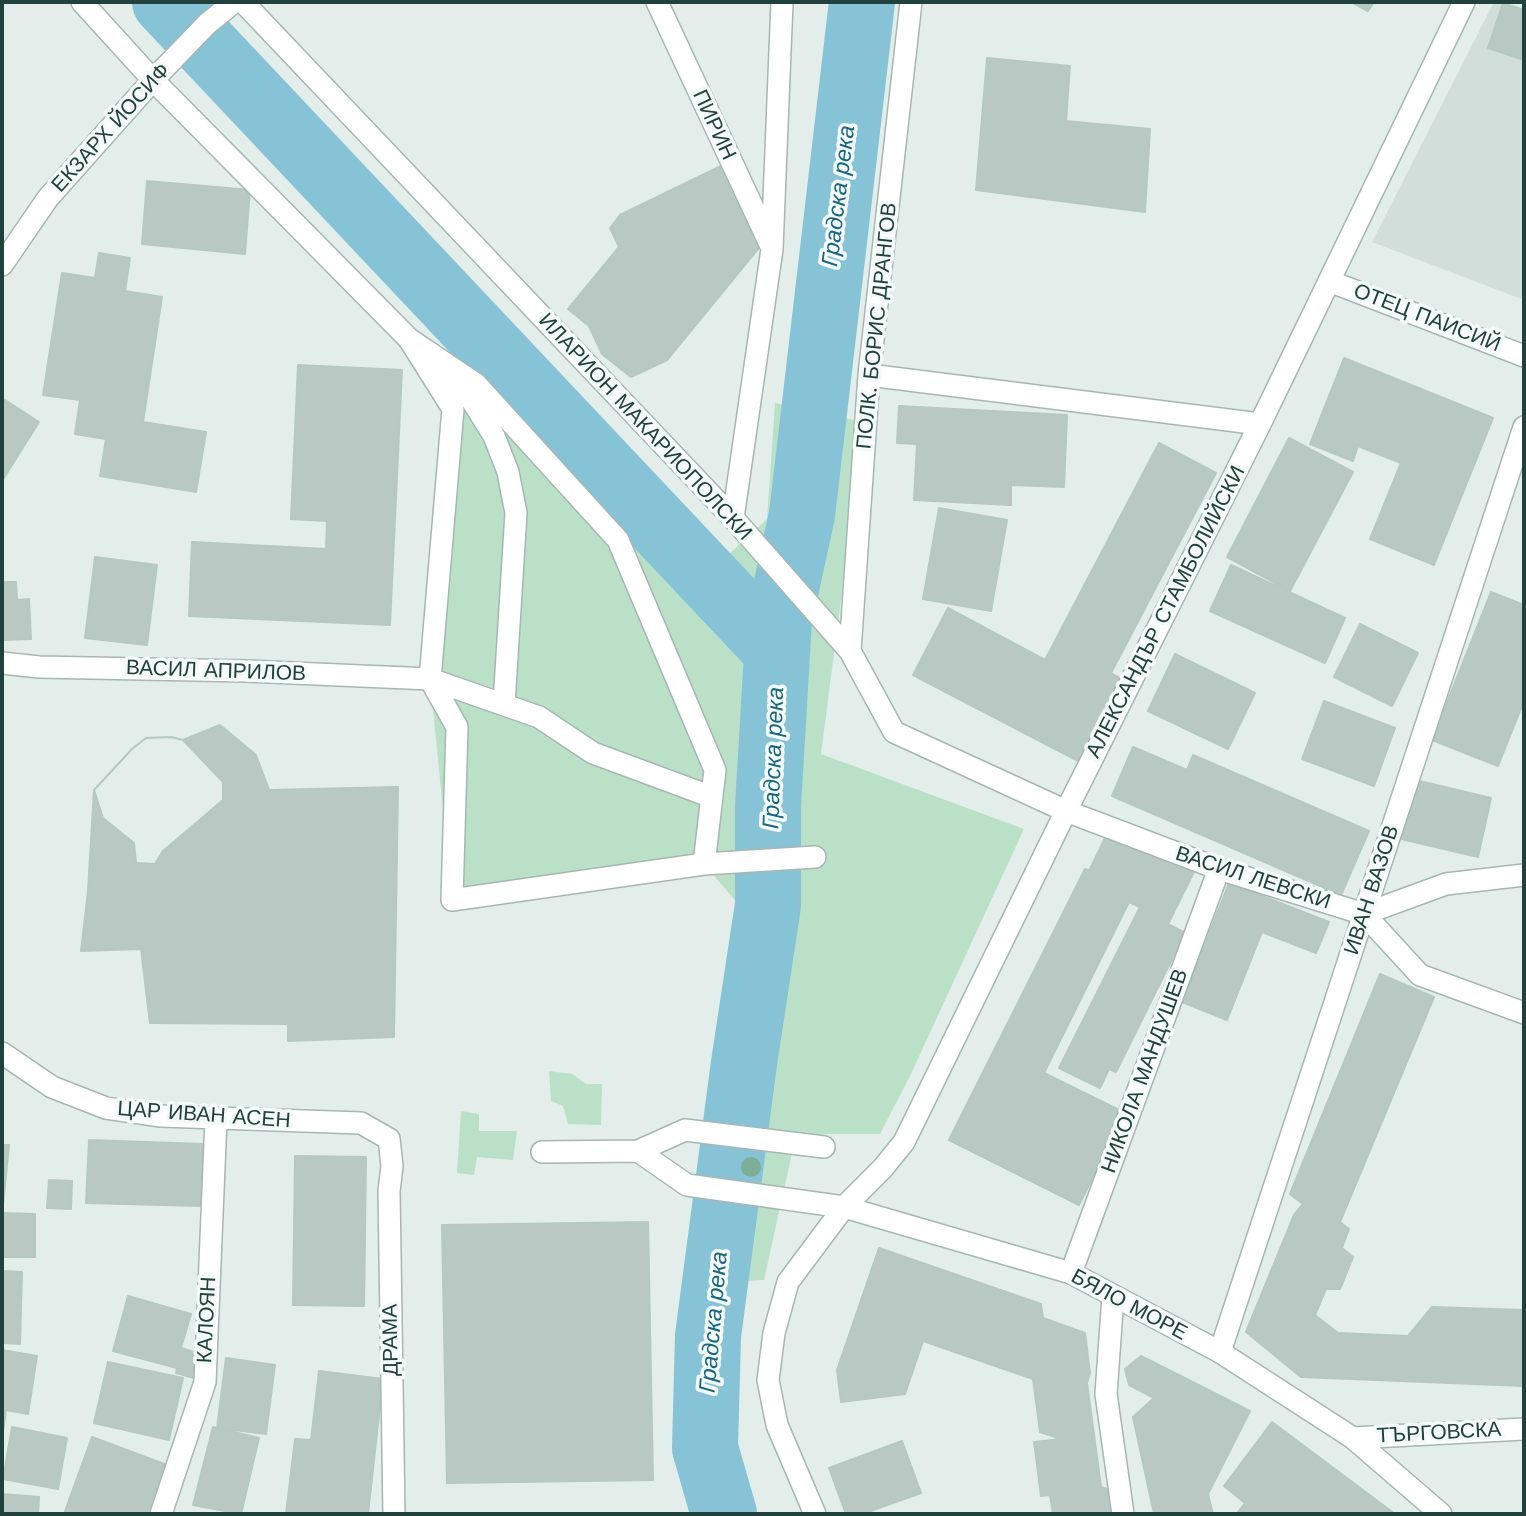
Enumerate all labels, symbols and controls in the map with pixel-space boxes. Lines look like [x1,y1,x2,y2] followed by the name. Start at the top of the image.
[47,58,175,198] street label: ЕКЗАРХ ЙОСИФ
[687,86,741,164] street label: ПИРИН
[817,124,861,268] water label: Градска река
[852,201,902,451] street label: ПОЛК. БОРИС ДРАНГОВ
[1350,278,1504,358] street label: ОТЕЦ ПАИСИЙ
[533,308,757,546] street label: ИЛАРИОН МАКАРИОПОЛСКИ
[1081,462,1251,762] street label: АЛЕКСАНДЪР СТАМБОЛИЙСКИ
[126,655,306,687] street label: ВАСИЛ АПРИЛОВ
[758,687,790,829] water label: Градска река
[1339,822,1405,958] street label: ИВАН ВАЗОВ
[1172,841,1334,915] street label: ВАСИЛ ЛЕВСКИ
[1096,966,1194,1176] street label: НИКОЛА МАНДУШЕВ
[117,1096,291,1134] street label: ЦАР ИВАН АСЕН
[694,1250,734,1394] water label: Градска река
[1067,1264,1191,1346] street label: БЯЛО МОРЕ
[192,1276,222,1364] street label: КАЛОЯН
[378,1304,404,1376] street label: ДРАМА
[1376,1417,1502,1449] street label: ТЪРГОВСКА

